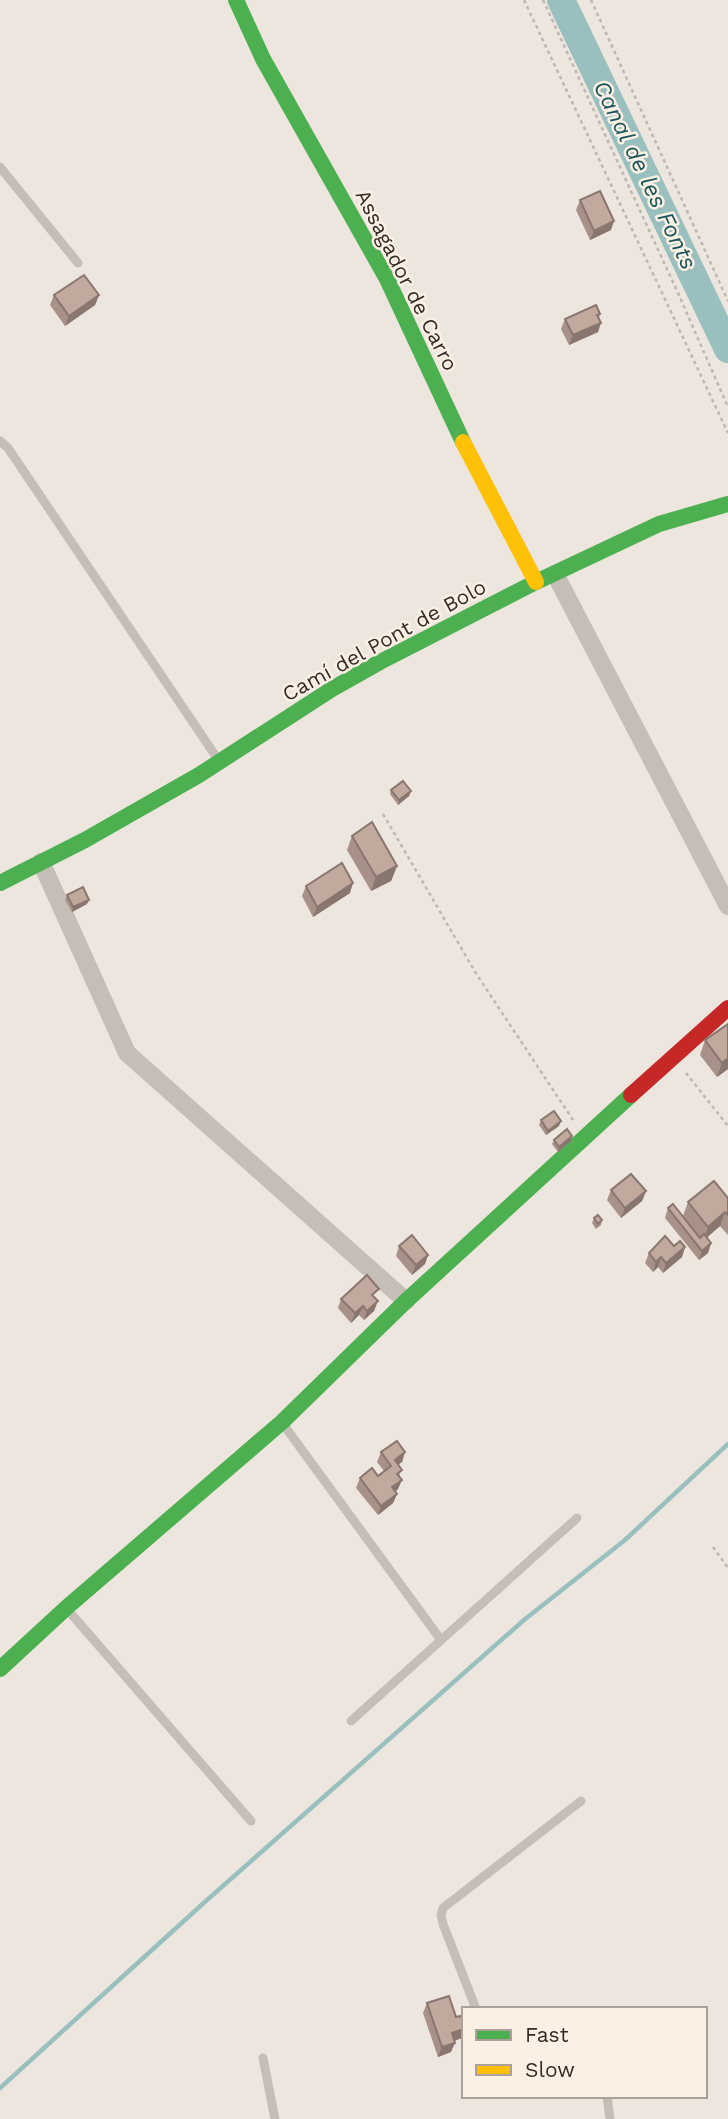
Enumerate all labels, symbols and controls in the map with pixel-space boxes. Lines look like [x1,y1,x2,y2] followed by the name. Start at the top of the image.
[588,76,702,274] water label: Canal de les Fonts
[350,185,464,375] street label: Assagador de Carro
[278,574,490,706] street label: Camí del Pont de Bolo
[462,2007,707,2098] legend
[525,2022,569,2047] text: Fast
[525,2057,575,2082] text: Slow

